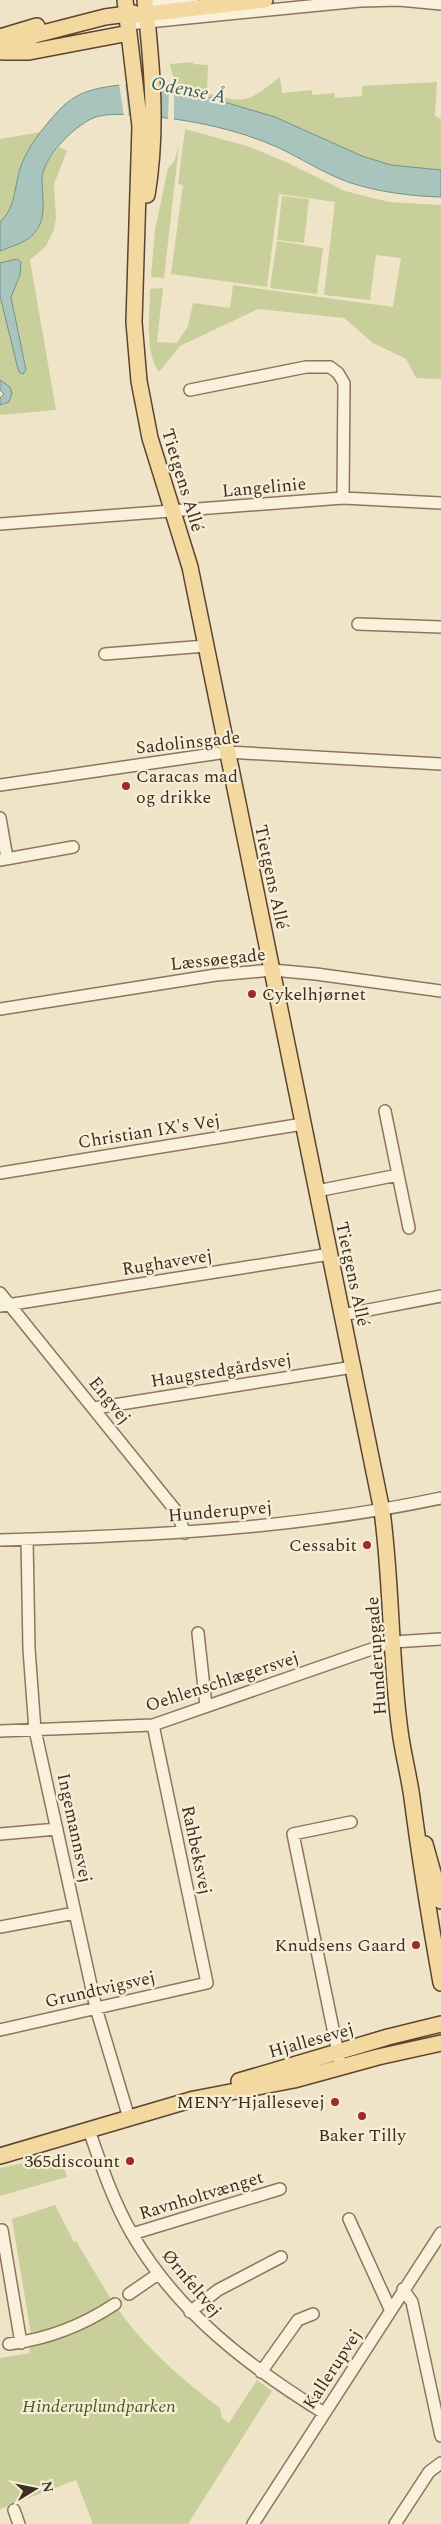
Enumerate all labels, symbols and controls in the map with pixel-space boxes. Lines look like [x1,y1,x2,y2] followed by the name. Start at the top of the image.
[149,69,229,112] water label: Odense Å
[154,425,211,535] street label: Tietgens Allé
[221,470,307,505] street label: Langelinie
[135,724,242,761] street label: Sadolinsgade
[136,763,238,811] place label: Caracas mad og drikke
[120,780,132,792] marker: Caracas mad og drikke
[247,822,296,932] street label: Tietgens Allé
[169,941,267,978] street label: Læssøegade
[262,981,366,1008] place label: Cykelhjørnet
[246,988,258,1000] marker: Cykelhjørnet
[76,1107,222,1156] street label: Christian IX's Vej
[328,1219,377,1329] street label: Tietgens Allé
[120,1242,214,1283] street label: Rughavevej
[149,1346,293,1395] street label: Haugstedgårdsvej
[82,1370,137,1430] street label: Engvej
[167,1494,273,1529] street label: Hunderupvej
[289,1532,357,1559] place label: Cessabit
[361,1539,373,1551] marker: Cessabit
[359,1596,394,1716] street label: Hunderupgade
[142,1644,302,1719] street label: Oehlenschlægersvej
[50,1771,99,1886] street label: Ingemannsvej
[174,1803,219,1897] street label: Rahbeksvej
[275,1932,406,1959] place label: Knudsens Gaard
[410,1939,422,1951] marker: Knudsens Gaard
[42,1964,158,2015] street label: Grundtvigsvej
[265,2015,357,2066] street label: Hjallesevej
[176,2089,325,2116] place label: MENY Hjallesevej
[329,2096,341,2108] marker: MENY Hjallesevej
[356,2110,368,2122] marker: Baker Tilly
[318,2122,407,2149] place label: Baker Tilly
[24,2148,120,2175] place label: 365discount
[124,2155,136,2167] marker: 365discount
[136,2164,267,2227] street label: Ravnholtvænget
[155,2243,228,2323] street label: Ørnfeltvej
[296,2324,369,2415] street label: Kallerupvej
[22,2393,176,2420] park label: Hinderuplundparken
[10,2464,60,2514] north arrow
[36,2479,59,2494] text: N

